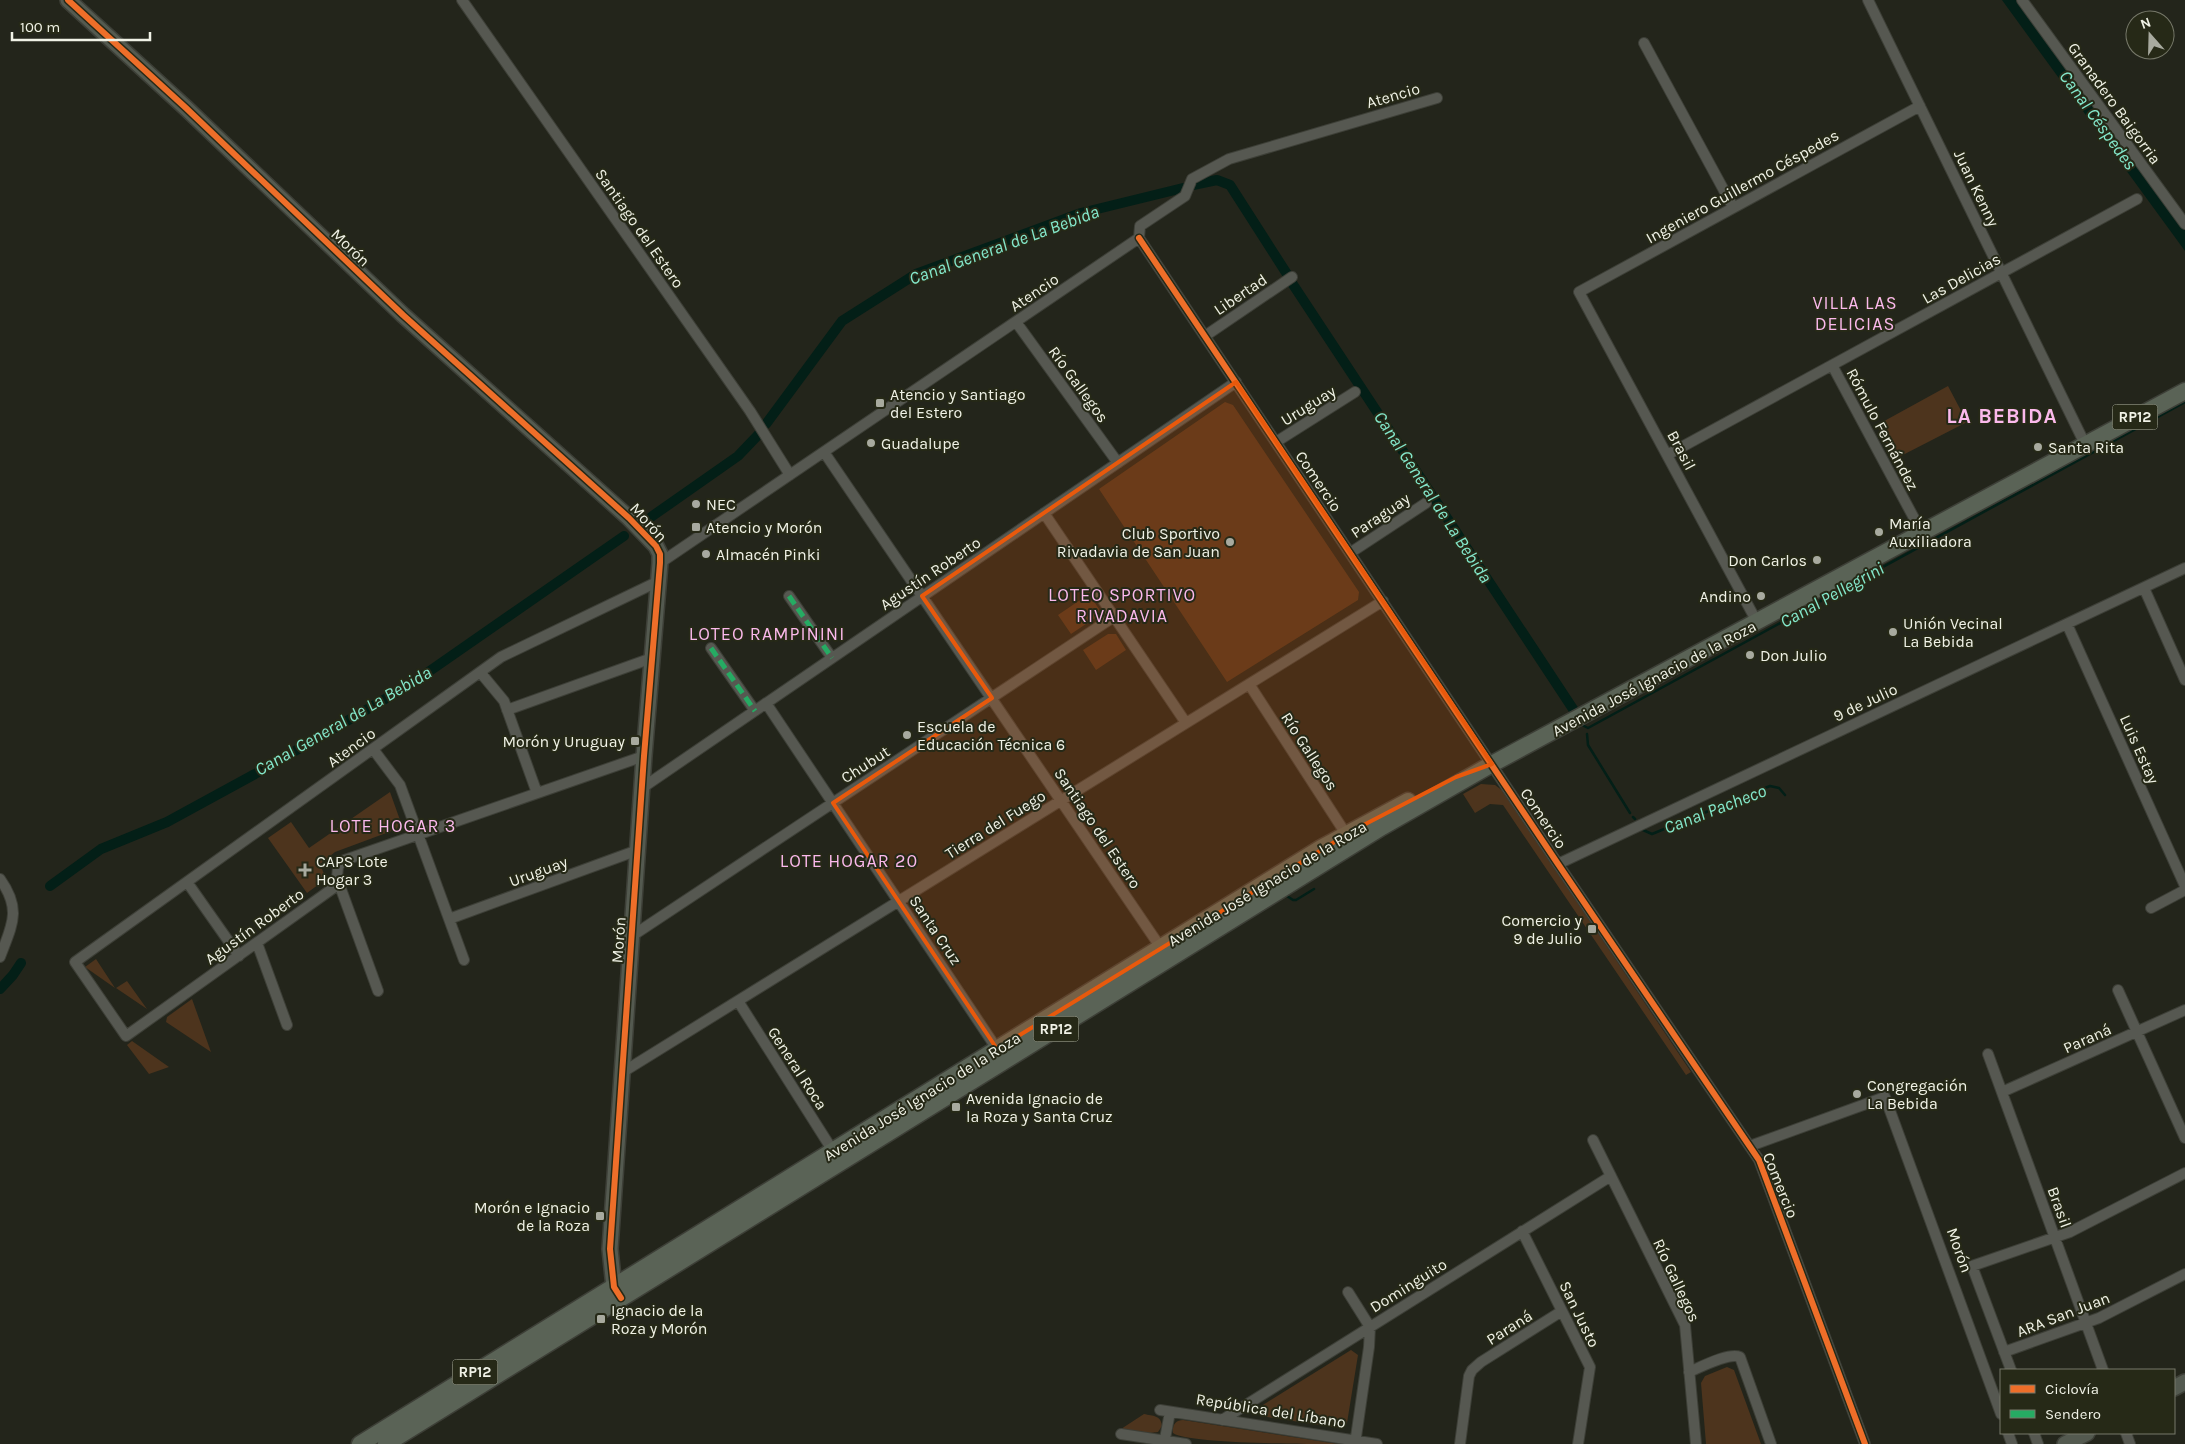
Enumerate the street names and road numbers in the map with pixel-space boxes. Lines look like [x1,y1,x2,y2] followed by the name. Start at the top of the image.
[2064,39,2165,168] street label: Granadero Baigorria
[1364,79,1422,112] street label: Atencio
[1642,125,1842,248] street label: Ingeniero Guillermo Céspedes
[1950,147,2004,230] street label: Juan Kenny
[591,165,688,292] street label: Santiago del Estero
[327,224,374,270] street label: Morón
[1919,249,2004,308] street label: Las Delicias
[1006,269,1062,316] street label: Atencio
[1210,270,1270,319] street label: Libertad
[1045,342,1113,426] street label: Río Gallegos
[1842,365,1923,494] street label: Rómulo Fernández
[1277,381,1340,430] street label: Uruguay
[2112,404,2158,430] road number: RP12
[1663,427,1700,473] street label: Brasil
[1291,447,1346,515] street label: Comercio
[1347,488,1414,542] street label: Paraguay
[626,499,671,546] street label: Morón
[876,533,984,614] street label: Agustín Roberto
[1549,616,1759,740] street label: Avenida José Ignacio de la Roza
[1830,679,1900,726] street label: 9 de Julio
[1277,709,1342,794] street label: Río Gallegos
[2116,712,2163,787] street label: Luis Estay
[324,724,379,771] street label: Atencio
[837,742,893,787] street label: Chubut
[1050,764,1145,892] street label: Santiago del Estero
[1516,784,1571,852] street label: Comercio
[942,786,1049,863] street label: Tierra del Fuego
[1165,816,1370,950] street label: Avenida José Ignacio de la Roza
[506,852,571,891] street label: Uruguay
[201,884,307,969] street label: Agustín Roberto
[905,892,966,969] street label: Santa Cruz
[607,916,630,964] street label: Morón
[1034,1016,1078,1042] road number: RP12
[2060,1019,2114,1057] street label: Paraná
[764,1023,831,1113] street label: General Roca
[820,1028,1024,1165] street label: Avenida José Ignacio de la Roza
[1759,1150,1802,1221] street label: Comercio
[2043,1184,2076,1230] street label: Brasil
[1943,1225,1976,1275] street label: Morón
[1649,1236,1704,1325] street label: Río Gallegos
[1366,1254,1450,1317] street label: Dominguito
[1555,1278,1604,1350] street label: San Justo
[2014,1288,2113,1341] street label: ARA San Juan
[1483,1306,1536,1349] street label: Paraná
[452,1360,498,1384] road number: RP12
[1195,1389,1347,1432] street label: República del Líbano

